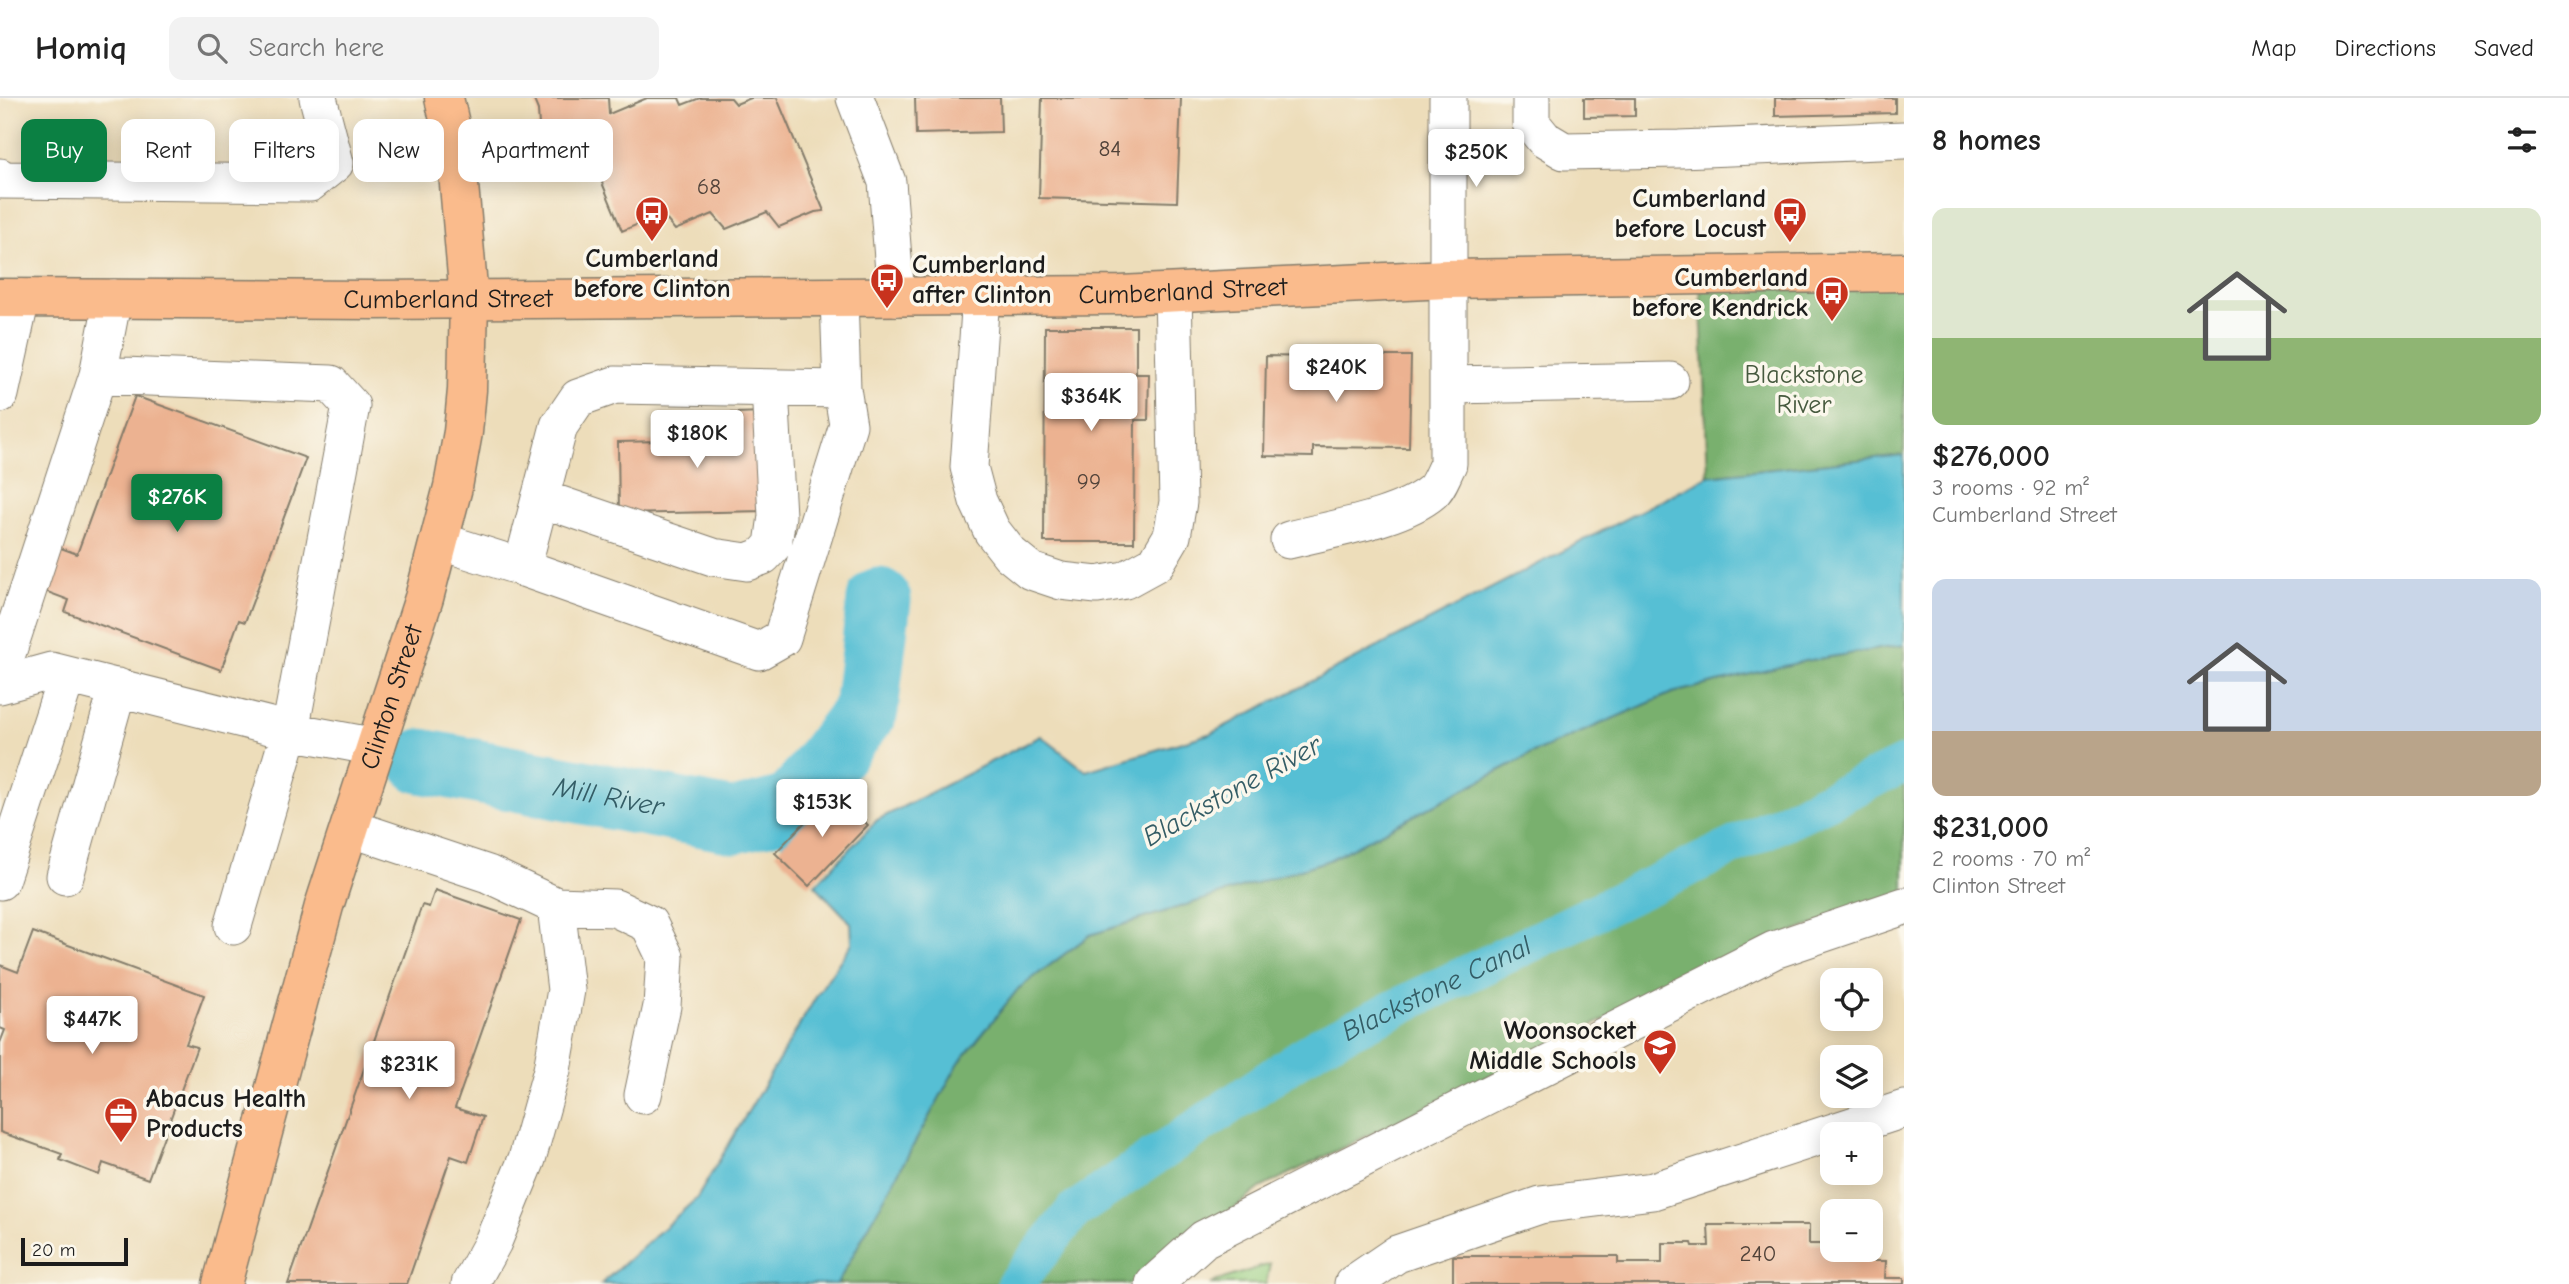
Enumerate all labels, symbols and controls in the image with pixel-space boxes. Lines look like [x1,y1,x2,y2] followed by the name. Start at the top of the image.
[169,17,659,80] search box
[35,29,127,67] text: Homiq
[193,29,231,67] icon: search
[249,33,384,63] text: Search here
[2251,34,2297,62] text: Map
[2335,34,2436,62] text: Directions
[2474,34,2534,62] text: Saved
[21,119,107,182] chip: Buy
[121,119,215,182] chip: Rent
[229,119,339,182] chip: Filters
[353,119,444,182] chip: New
[458,119,613,182] chip: Apartment
[2503,121,2541,159] icon: filters
[1932,123,2041,158] text: 8 homes
[1427,130,1525,189] pin: $250K
[1099,135,1121,162] house number: 84
[1444,138,1508,165] text: $250K
[697,173,721,200] house number: 68
[1615,184,1766,244] place label: Cumberland before Locust
[633,194,671,243] bus stop icon: Cumberland before Clinton
[1771,195,1809,244] bus stop icon: Cumberland before Locust
[573,244,731,304] place label: Cumberland before Clinton
[912,250,1052,310] place label: Cumberland after Clinton
[2174,253,2300,379] icon: home
[868,261,906,310] bus stop icon: Cumberland after Clinton
[1632,263,1808,323] place label: Cumberland before Kendrick
[1078,272,1290,310] street label: Cumberland Street
[1813,274,1851,323] bus stop icon: Cumberland before Kendrick
[343,284,554,315] street label: Cumberland Street
[1287,344,1385,404] pin: $240K
[1305,353,1367,380] text: $240K
[1744,360,1864,420] park label: Blackstone River
[1042,374,1140,433] pin: $364K
[1061,382,1121,409] text: $364K
[648,410,746,470] pin: $180K
[667,419,727,446] text: $180K
[1932,439,2050,474] text: $276,000
[1077,468,1101,495] house number: 99
[128,474,226,534] pin: $276K
[1932,474,2089,501] text: 3 rooms · 92 m²
[147,483,207,510] text: $276K
[1932,501,2117,528] text: Cumberland Street
[354,619,430,774] street label: Clinton Street
[2174,624,2300,750] icon: home
[1137,728,1328,853] water label: Blackstone River
[550,770,668,823] water label: Mill River
[773,780,871,839] pin: $153K
[792,788,852,815] text: $153K
[1932,810,2049,845] text: $231,000
[1932,845,2090,872] text: 2 rooms · 70 m²
[1932,872,2065,899] text: Clinton Street
[1336,929,1537,1048] water label: Blackstone Canal
[1820,968,1883,1262] map controls
[1820,968,1883,1031] button: locate
[43,996,141,1056] pin: $447K
[63,1005,121,1032] text: $447K
[1469,1016,1636,1076] place label: Woonsocket Middle Schools
[1641,1027,1679,1076] school or university icon: Woonsocket Middle Schools
[360,1042,458,1101] pin: $231K
[1820,1045,1883,1108] button: layers
[380,1050,438,1077] text: $231K
[146,1084,306,1144] place label: Abacus Health Products
[102,1095,140,1144] office icon: Abacus Health Products
[1820,1122,1883,1185] button: +
[1820,1199,1883,1262] button: −
[21,1235,128,1267] scale bar
[32,1239,76,1261] text: 20 m
[1739,1240,1777,1267] house number: 240

